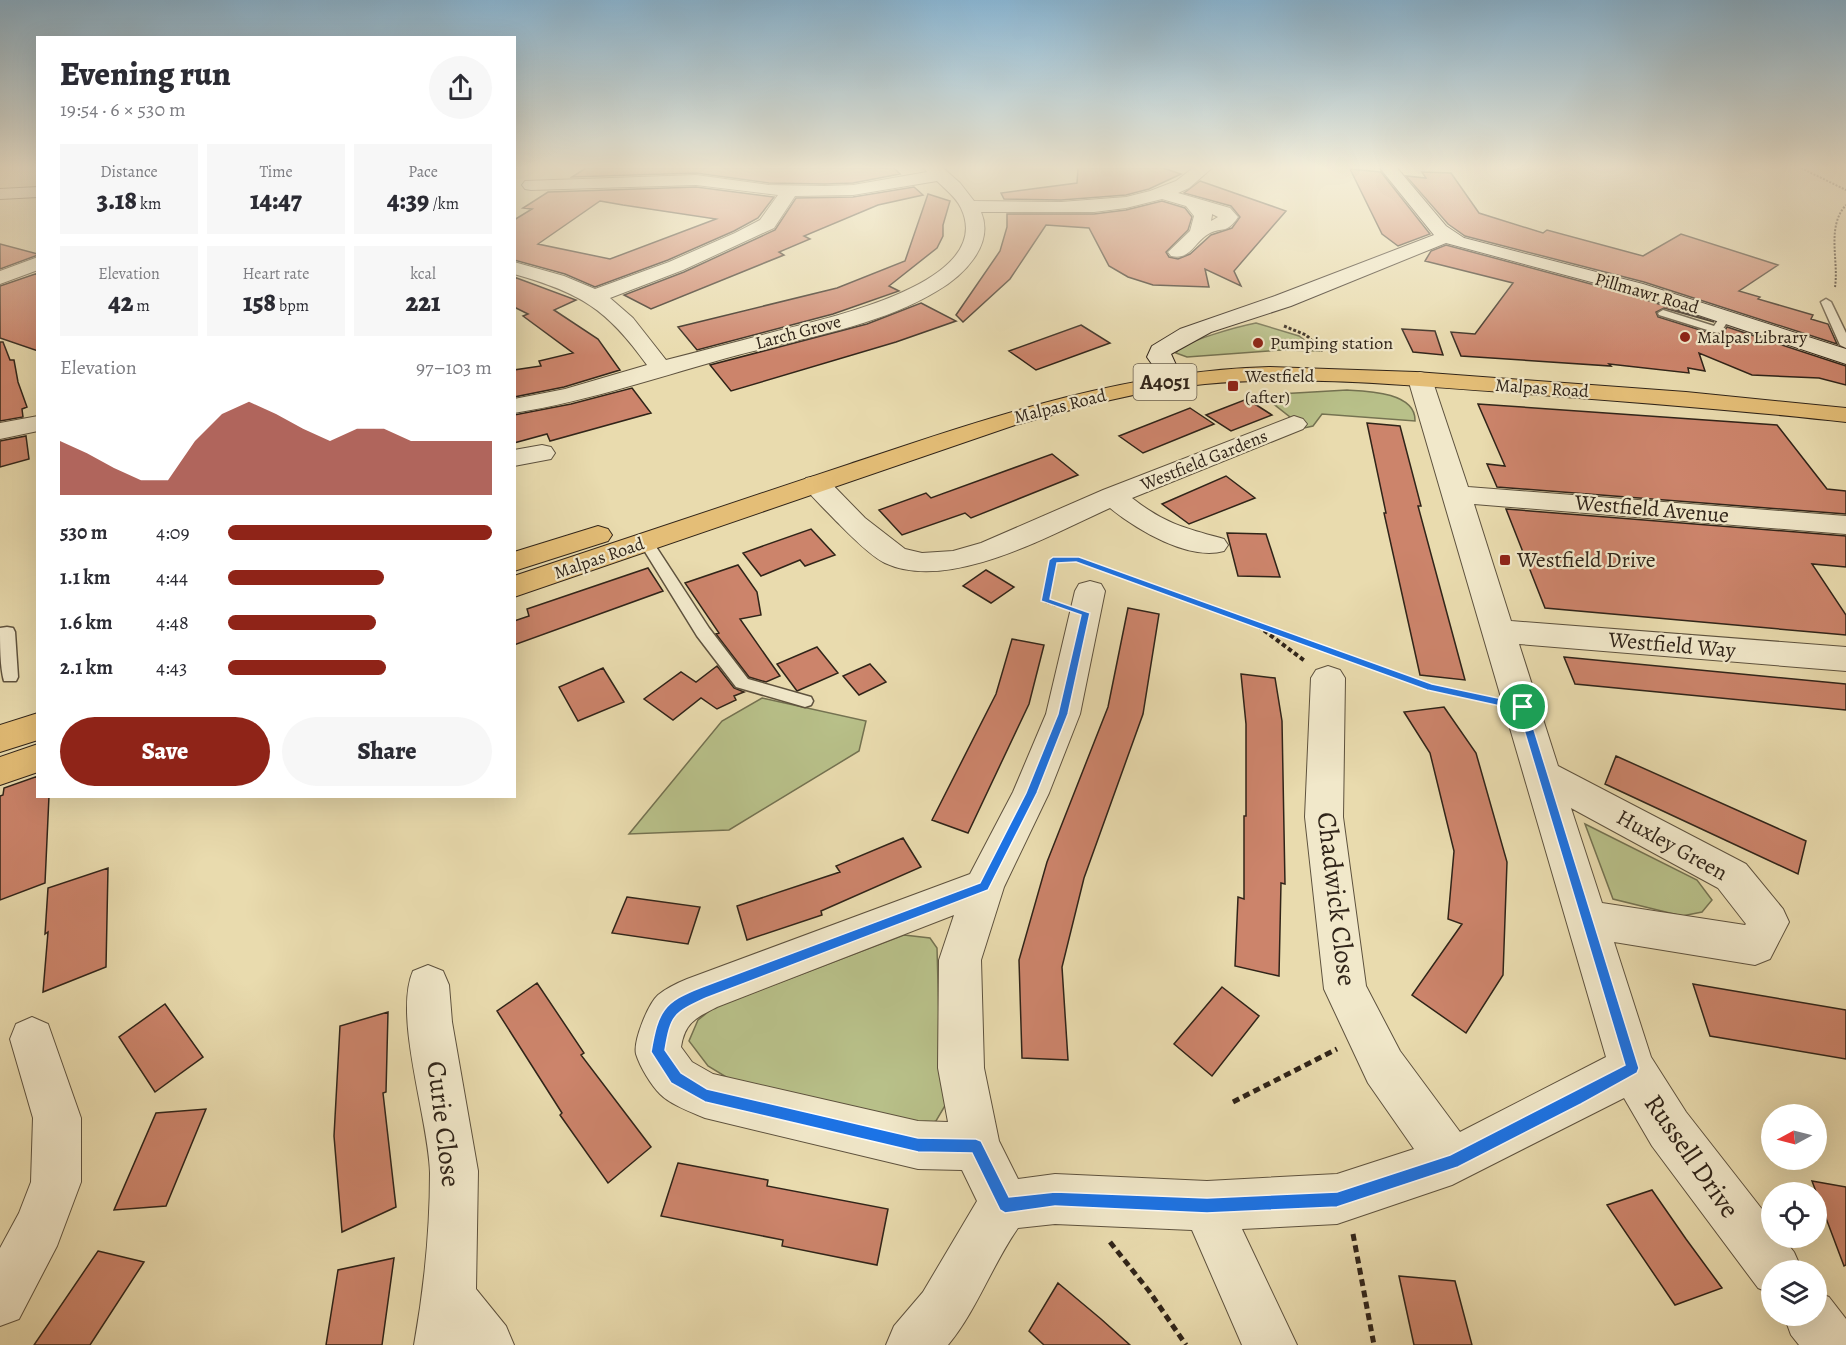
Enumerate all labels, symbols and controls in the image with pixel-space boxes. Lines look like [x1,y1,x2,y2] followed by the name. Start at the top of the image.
[60,51,231,96] text: Evening run
[429,56,492,119] button: share
[60,96,186,123] text: 19:54 · 6 × 530 m
[100,161,158,183] text: Distance
[259,161,293,183] text: Time
[408,161,438,183] text: Pace
[97,183,137,218] text: 3.18
[250,183,302,218] text: 14:47
[387,183,429,218] text: 4:39
[137,193,161,215] text: km
[429,193,459,215] text: /km
[98,263,160,285] text: Elevation
[243,263,309,285] text: Heart rate
[410,263,436,285] text: kcal
[1592,267,1702,319] street label: Pillmawr Road
[108,285,133,320] text: 42
[243,285,276,320] text: 158
[406,285,440,320] text: 221
[133,295,150,317] text: m
[276,295,309,317] text: bpm
[752,309,844,355] street label: Larch Grove
[1697,325,1808,349] place label: Malpas Library
[1678,330,1692,344] marker: Malpas Library
[1270,331,1393,355] place label: Pumping station
[1251,336,1265,350] marker: Pumping station
[60,354,137,381] text: Elevation
[416,354,492,381] text: 97–103 m
[1134,364,1196,400] road number: A4051
[1244,364,1315,409] place label: Westfield (after)
[1494,373,1590,403] street label: Malpas Road
[1226,379,1240,393] marker: Westfield (after)
[1011,383,1109,429] street label: Malpas Road
[1136,424,1271,497] street label: Westfield Gardens
[1573,487,1730,531] street label: Westfield Avenue
[60,519,107,546] text: 530 m
[156,519,190,546] text: 4:09
[551,531,648,585] street label: Malpas Road
[1516,545,1656,575] place label: Westfield Drive
[1498,553,1512,567] marker: Westfield Drive
[60,564,110,591] text: 1.1 km
[156,564,188,591] text: 4:44
[60,609,113,636] text: 1.6 km
[156,609,189,636] text: 4:48
[1606,624,1737,666] street label: Westfield Way
[60,654,113,681] text: 2.1 km
[156,654,187,681] text: 4:43
[1497,681,1548,732] pin
[1506,690,1539,723] icon: arrive
[60,717,270,786] button: Save
[282,717,492,786] button: Share
[1611,802,1733,888] street label: Huxley Green
[1308,810,1366,988] street label: Chadwick Close
[418,1059,470,1189] street label: Curie Close
[1636,1087,1748,1225] street label: Russell Drive
[1761,1104,1827,1170] north arrow
[1761,1104,1827,1326] map controls
[1761,1182,1827,1248] button: locate
[1761,1260,1827,1326] button: layers

